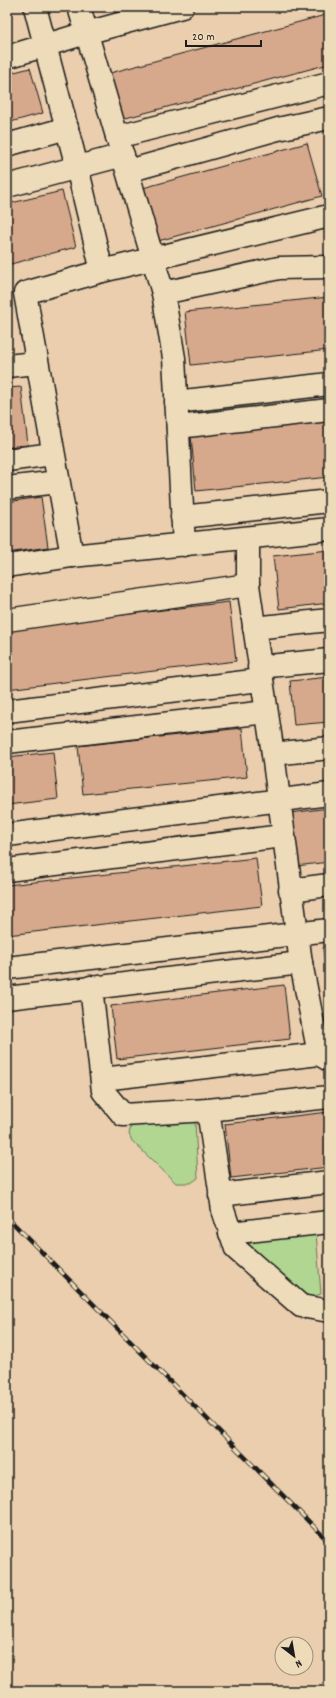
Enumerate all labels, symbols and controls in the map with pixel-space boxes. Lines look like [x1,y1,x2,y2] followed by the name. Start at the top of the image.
[186,22,261,48] scale bar
[192,29,215,46] text: 20 m
[274,1636,314,1676] north arrow
[291,1655,305,1671] text: N

